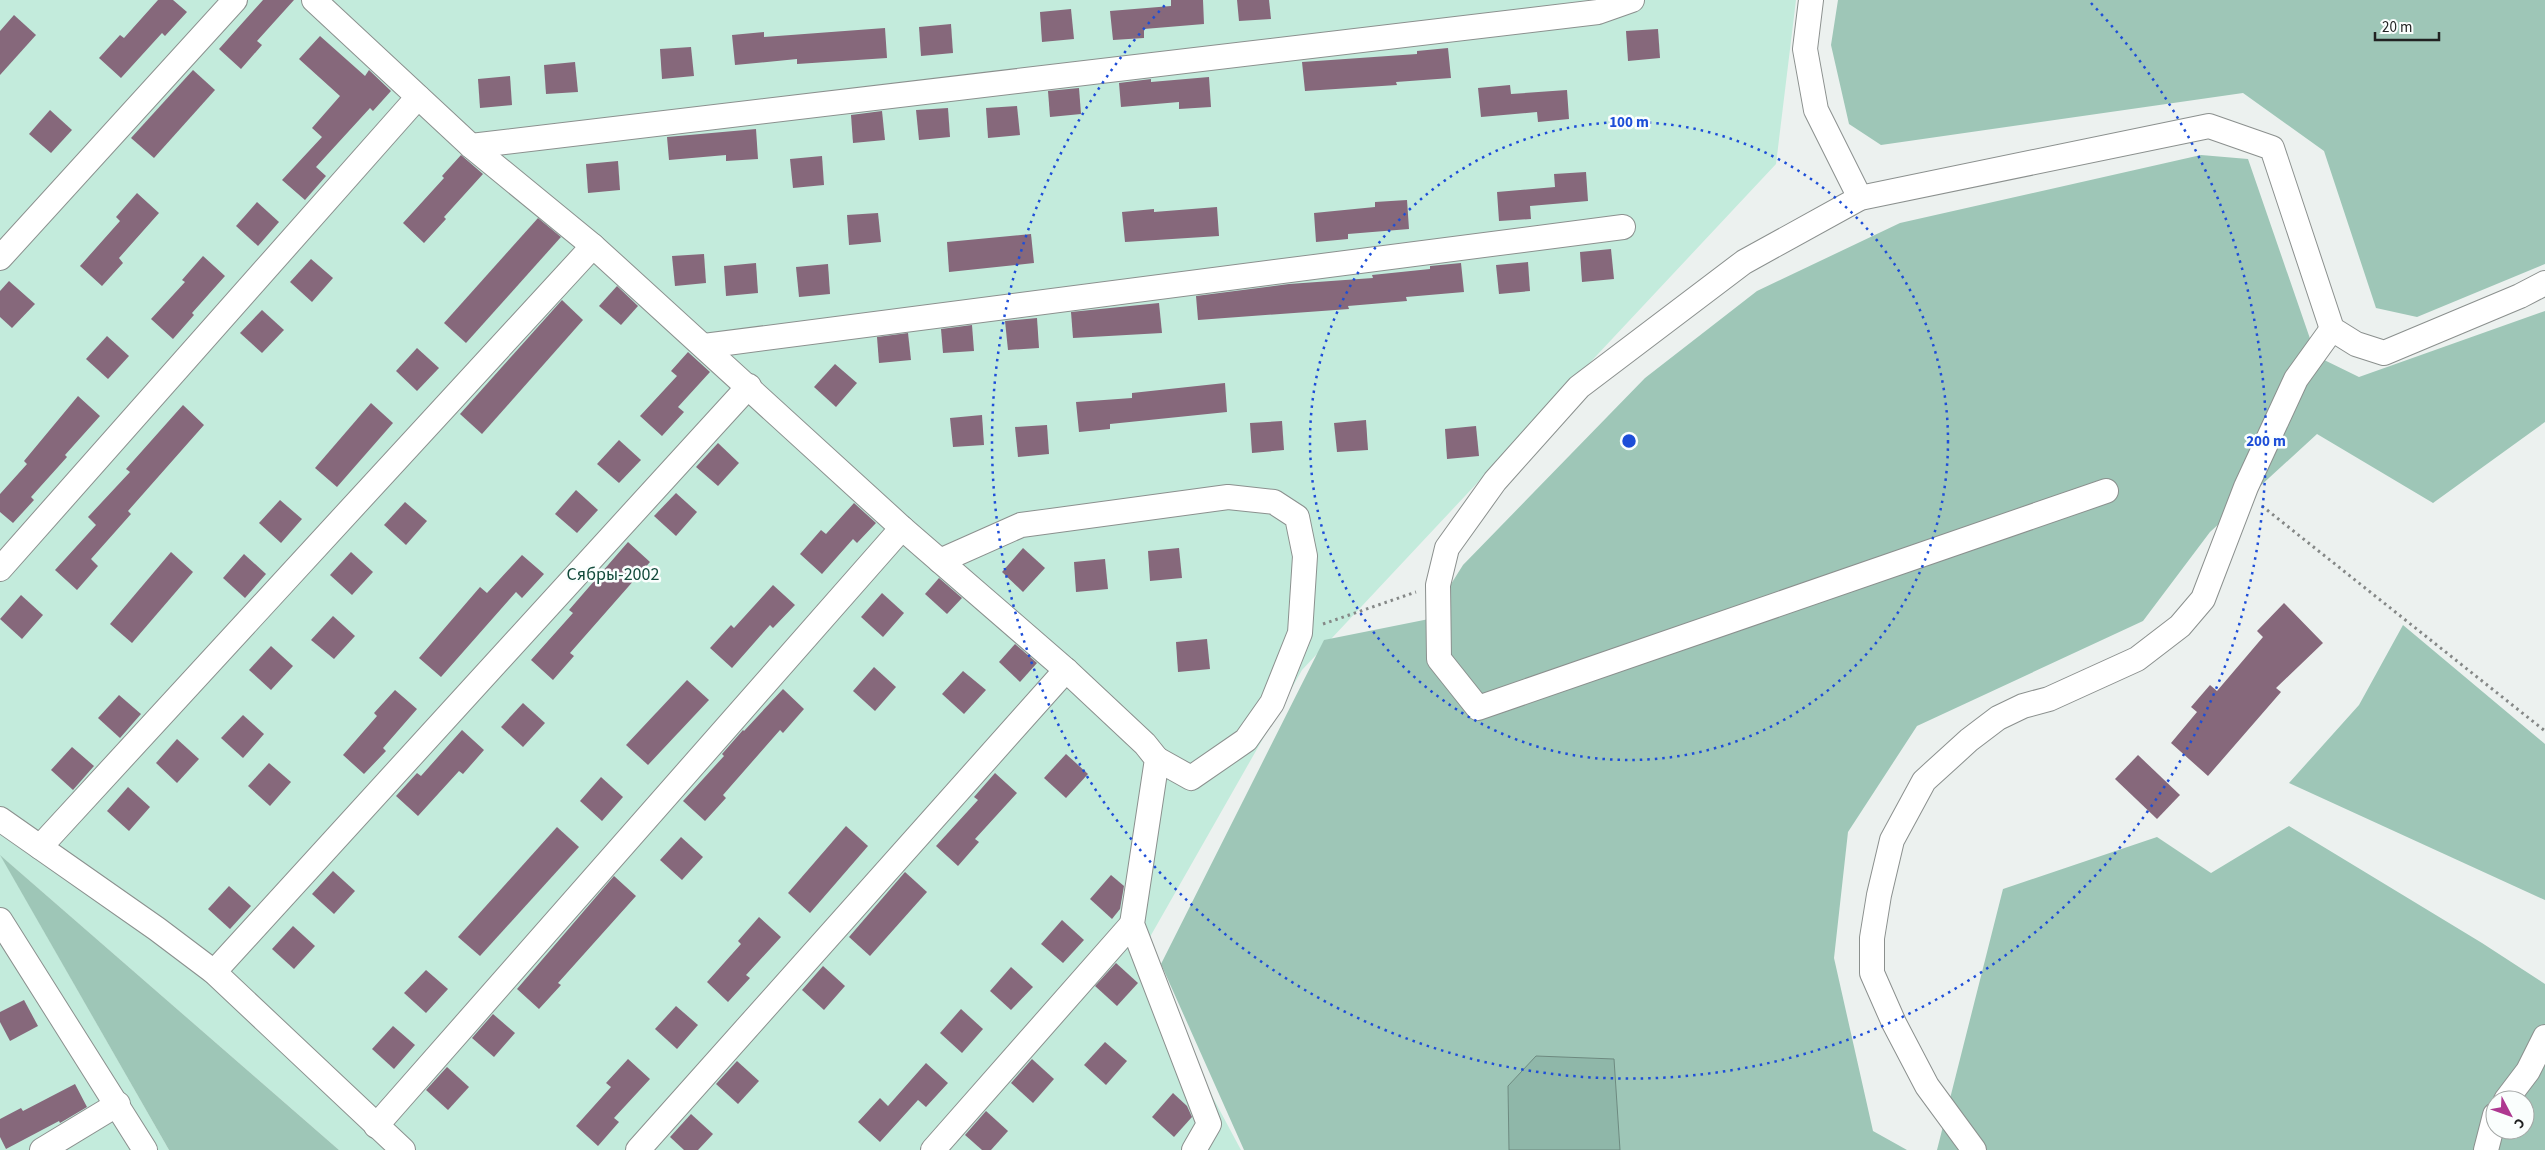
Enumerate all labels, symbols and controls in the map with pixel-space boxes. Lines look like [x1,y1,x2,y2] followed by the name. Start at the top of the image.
[2375,10,2439,42] scale bar
[2382,17,2412,38] text: 20 m
[1609,112,1649,133] text: 100 m
[2246,431,2286,452] text: 200 m
[1620,432,1638,450] centre of rings
[567,562,659,587] park label: Сябры-2002
[2485,1090,2535,1140] north arrow
[2509,1113,2529,1133] text: С

